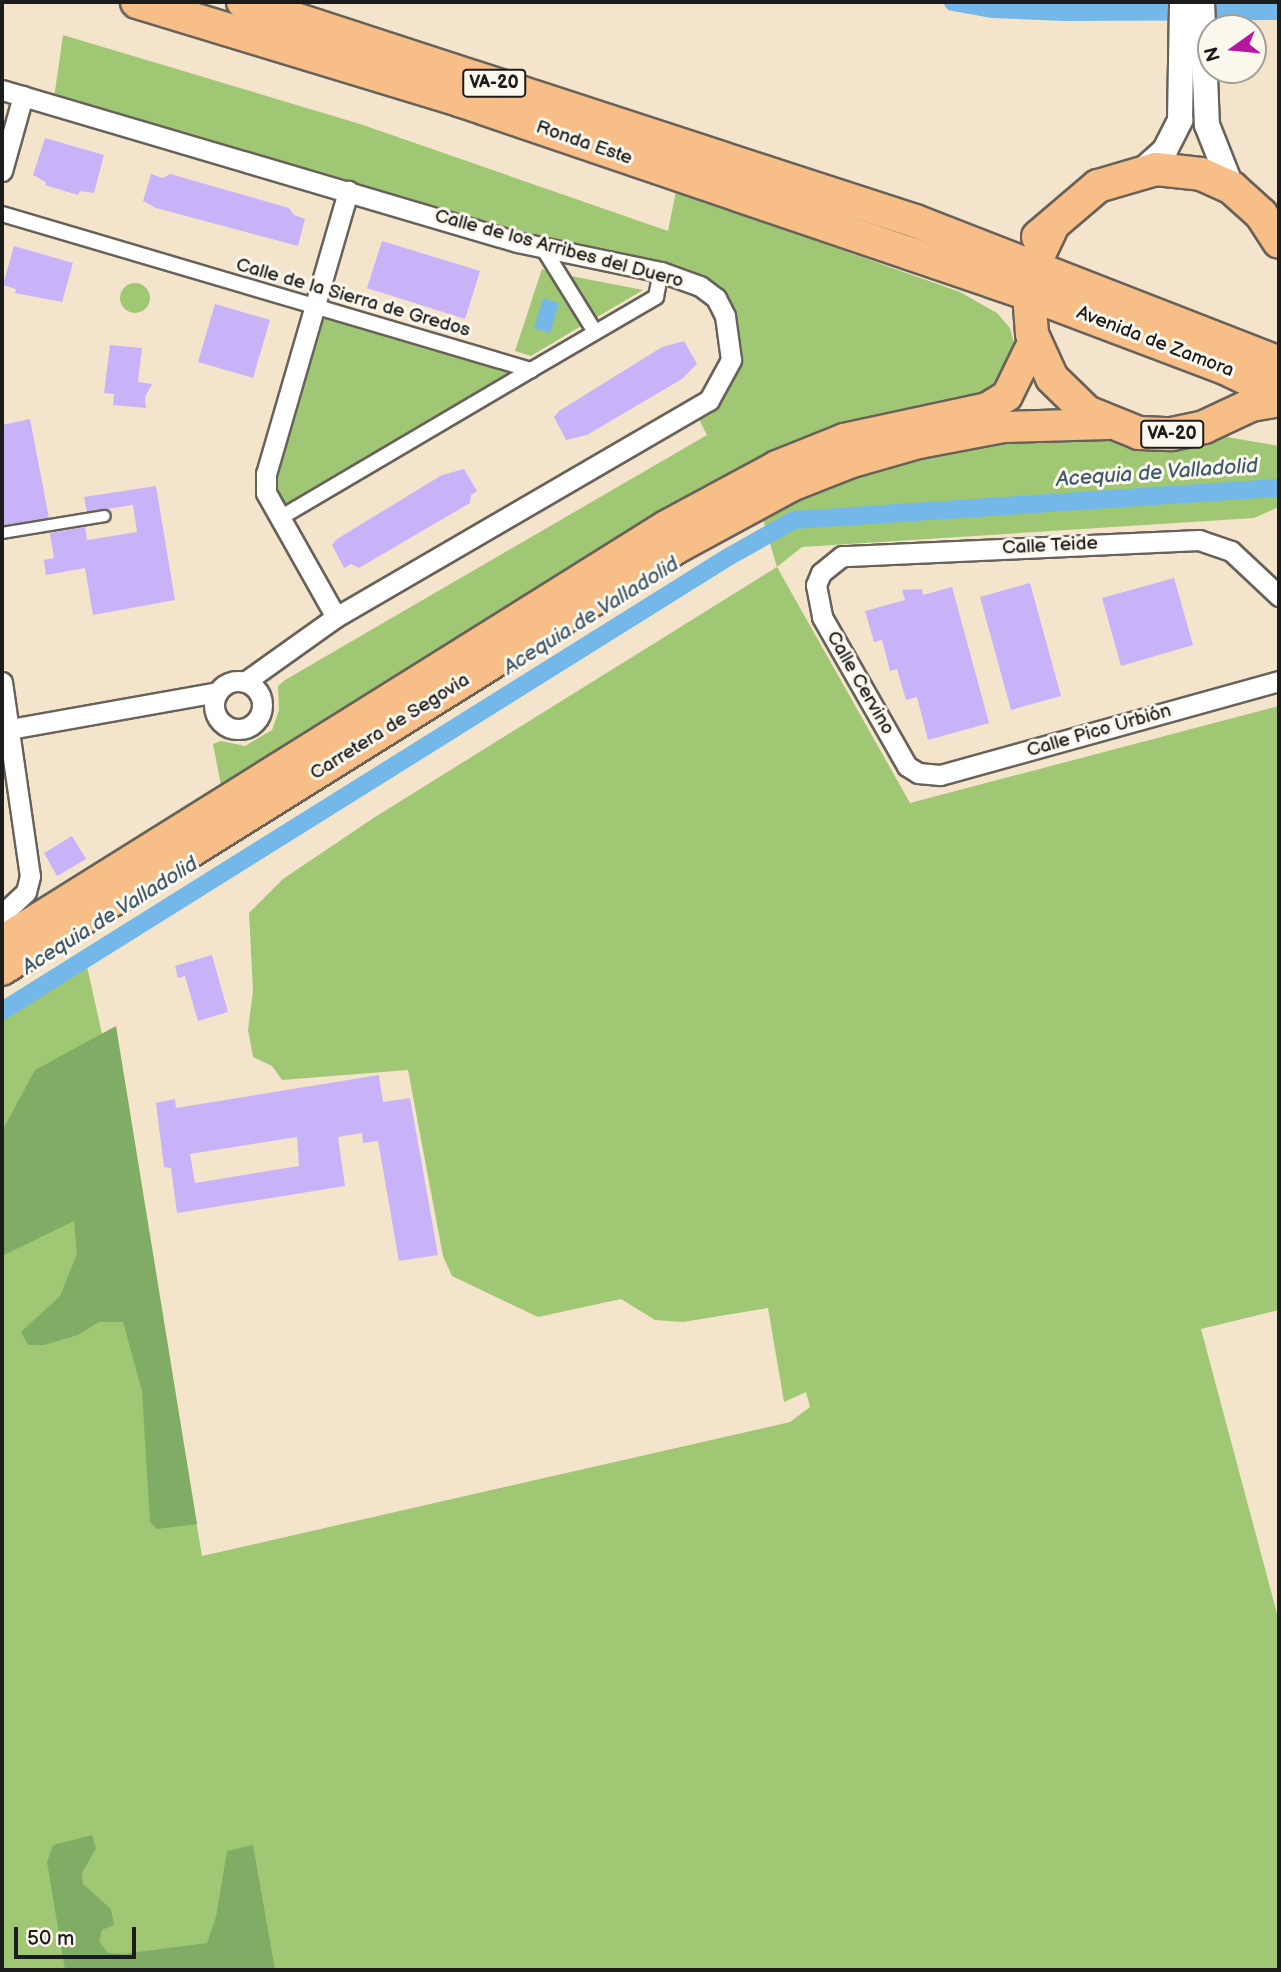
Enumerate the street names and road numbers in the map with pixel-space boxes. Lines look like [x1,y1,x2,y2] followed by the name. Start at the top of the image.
[461,68,527,98] road number: VA-20
[533,116,635,170] street label: Ronda Este
[432,205,686,293] street label: Calle de los Arribes del Duero
[233,254,473,342] street label: Calle de la Sierra de Gredos
[1073,301,1237,383] street label: Avenida de Zamora
[1139,420,1205,448] road number: VA-20
[1001,532,1099,560] street label: Calle Teide
[821,627,899,739] street label: Calle Cervino
[306,669,474,785] street label: Carretera de Segovia
[1024,700,1174,762] street label: Calle Pico Urbión

